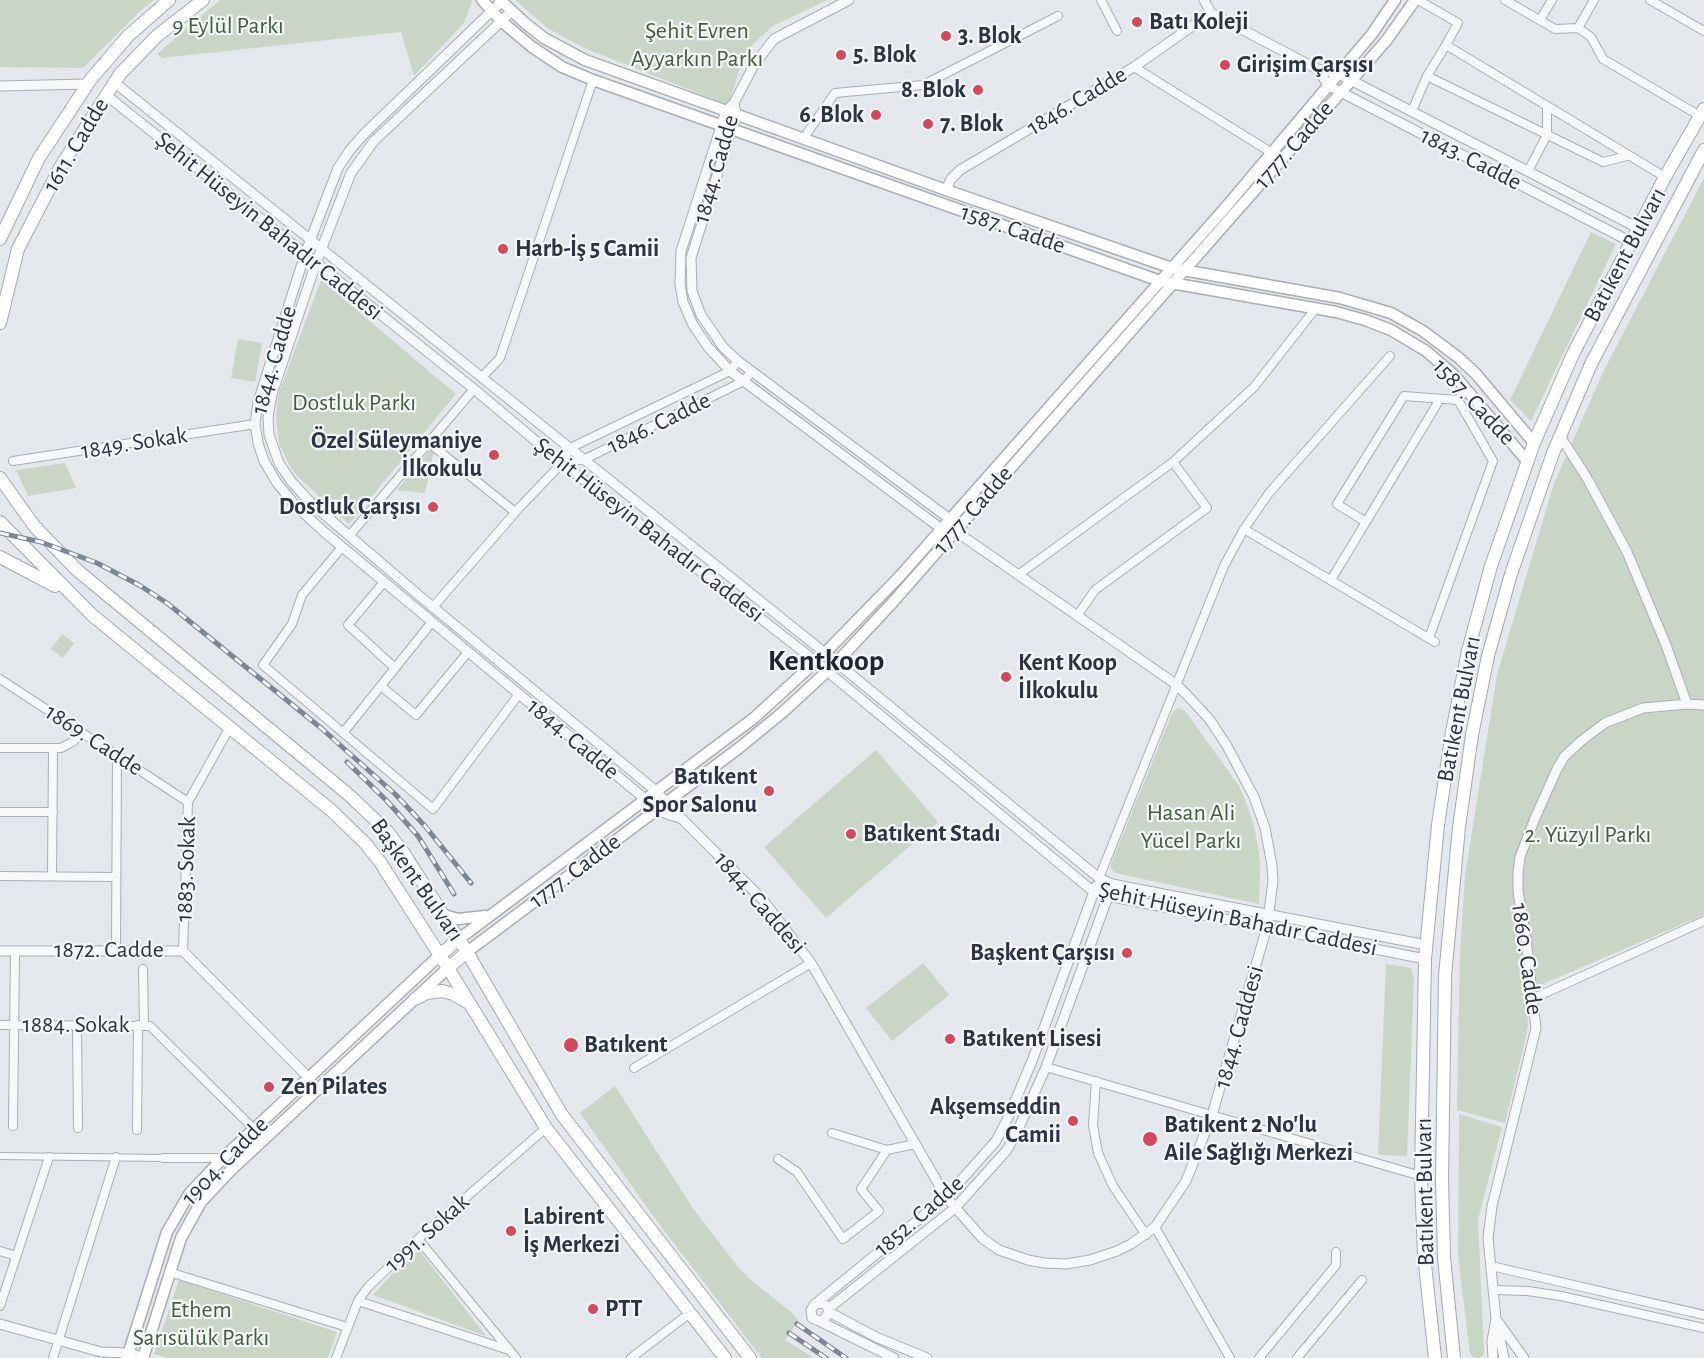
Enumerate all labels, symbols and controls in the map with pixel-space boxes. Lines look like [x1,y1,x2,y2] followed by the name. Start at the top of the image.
[1149,8,1249,36] place label: Batı Koleji
[172,12,284,40] park label: 9 Eylül Parkı
[1130,15,1144,29] marker: Batı Koleji
[631,17,763,73] park label: Şehit Evren Ayyarkın Parkı
[958,22,1021,50] place label: 3. Blok
[939,29,953,43] marker: 3. Blok
[853,41,916,69] place label: 5. Blok
[834,48,848,62] marker: 5. Blok
[1237,51,1374,79] place label: Girişim Çarşısı
[1218,58,1232,72] marker: Girişim Çarşısı
[1022,60,1132,142] street label: 1846. Cadde
[901,76,966,104] place label: 8. Blok
[971,83,985,97] marker: 8. Blok
[37,93,115,197] street label: 1611. Cadde
[1248,95,1340,195] street label: 1777. Cadde
[799,101,864,129] place label: 6. Blok
[869,108,883,122] marker: 6. Blok
[940,110,1003,138] place label: 7. Blok
[687,111,745,227] street label: 1844. Cadde
[921,117,935,131] marker: 7. Blok
[1415,121,1527,197] street label: 1843. Cadde
[150,125,388,327] street label: Şehit Hüseyin Bahadır Caddesi
[1577,183,1673,327] street label: Batıkent Bulvarı
[957,198,1069,260] street label: 1587. Cadde
[515,235,659,263] place label: Harb-İş 5 Camii
[496,242,510,256] marker: Harb-İş 5 Camii
[245,302,303,418] street label: 1844. Cadde
[1426,352,1522,452] street label: 1587. Cadde
[603,386,715,460] street label: 1846. Cadde
[292,389,416,417] park label: Dostluk Parkı
[79,420,189,466] street label: 1849. Sokak
[311,427,482,483] place label: Özel Süleymaniye İlkokulu
[528,431,770,629] street label: Şehit Hüseyin Bahadır Caddesi
[487,448,501,462] marker: Özel Süleymaniye İlkokulu
[927,460,1019,560] street label: 1777. Cadde
[279,493,421,521] place label: Dostluk Çarşısı
[426,500,440,514] marker: Dostluk Çarşısı
[1431,633,1487,785] street label: Batıkent Bulvarı
[768,643,884,679] district label: Kentkoop
[1018,649,1117,705] place label: Kent Koop İlkokulu
[999,670,1013,684] marker: Kent Koop İlkokulu
[521,692,625,786] street label: 1844. Cadde
[40,698,148,782] street label: 1869. Cadde
[643,763,757,819] place label: Batıkent Spor Salonu
[762,784,776,798] marker: Batıkent Spor Salonu
[1141,799,1241,855] park label: Hasan Ali Yücel Parkı
[364,813,470,947] street label: Başkent Bulvarı
[170,816,202,922] street label: 1883. Sokak
[863,820,1001,848] place label: Batıkent Stadı
[1525,821,1651,849] park label: 2. Yüzyıl Parkı
[524,827,626,915] street label: 1777. Cadde
[844,827,858,841] marker: Batıkent Stadı
[708,846,812,960] street label: 1844. Caddesi
[1096,875,1380,963] street label: Şehit Hüseyin Bahadır Caddesi
[1505,901,1549,1017] street label: 1860. Cadde
[54,936,164,964] street label: 1872. Cadde
[970,939,1115,967] place label: Başkent Çarşısı
[1120,946,1134,960] marker: Başkent Çarşısı
[1208,962,1270,1092] street label: 1844. Caddesi
[22,1011,130,1039] street label: 1884. Sokak
[962,1025,1102,1053] place label: Batıkent Lisesi
[584,1031,667,1059] place label: Batıkent
[943,1032,957,1046] marker: Batıkent Lisesi
[562,1036,580,1054] marker: Batıkent
[281,1073,387,1101] place label: Zen Pilates
[262,1080,276,1094] marker: Zen Pilates
[930,1093,1061,1149] place label: Akşemseddin Camii
[176,1110,274,1212] street label: 1904. Cadde
[1164,1111,1353,1167] place label: Batıkent 2 No'lu Aile Sağlığı Merkezi
[1066,1114,1080,1128] marker: Akşemseddin Camii
[1409,1118,1441,1266] street label: Batıkent Bulvarı
[1141,1130,1159,1148] marker: Batıkent 2 No'lu Aile Sağlığı Merkezi
[868,1169,970,1263] street label: 1852. Cadde
[379,1188,475,1278] street label: 1991. Sokak
[523,1203,620,1259] place label: Labirent İş Merkezi
[504,1224,518,1238] marker: Labirent İş Merkezi
[605,1295,643,1323] place label: PTT
[133,1296,269,1352] park label: Ethem Sarısülük Parkı
[586,1302,600,1316] marker: PTT

